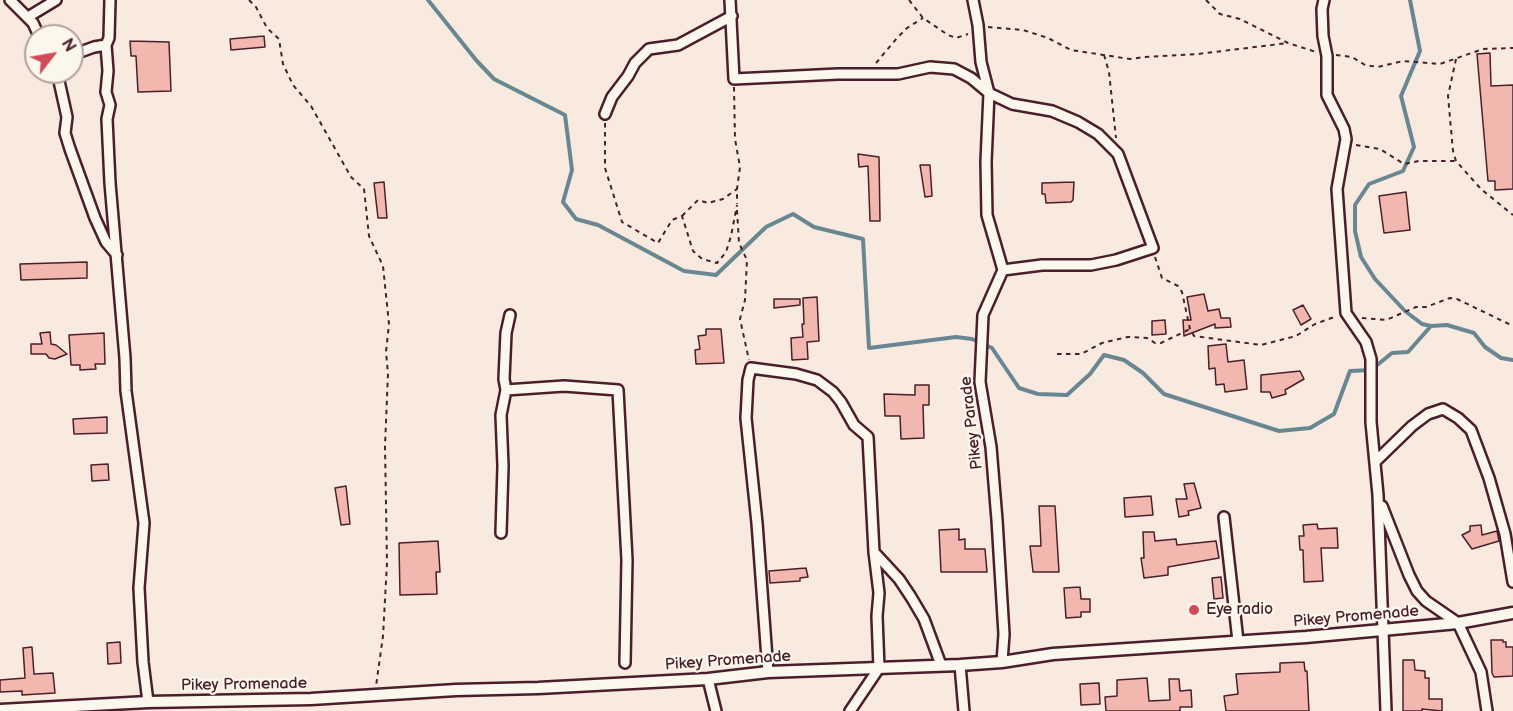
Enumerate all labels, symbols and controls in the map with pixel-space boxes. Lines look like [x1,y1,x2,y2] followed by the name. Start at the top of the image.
[24,24,84,84] north arrow
[57,35,79,56] text: N
[957,375,987,471] street label: Pikey Parade
[1206,600,1273,620] place label: Eye radio
[1292,602,1420,632] street label: Pikey Promenade
[1187,603,1201,617] marker: Eye radio
[664,647,792,675] street label: Pikey Promenade
[181,674,307,696] street label: Pikey Promenade

